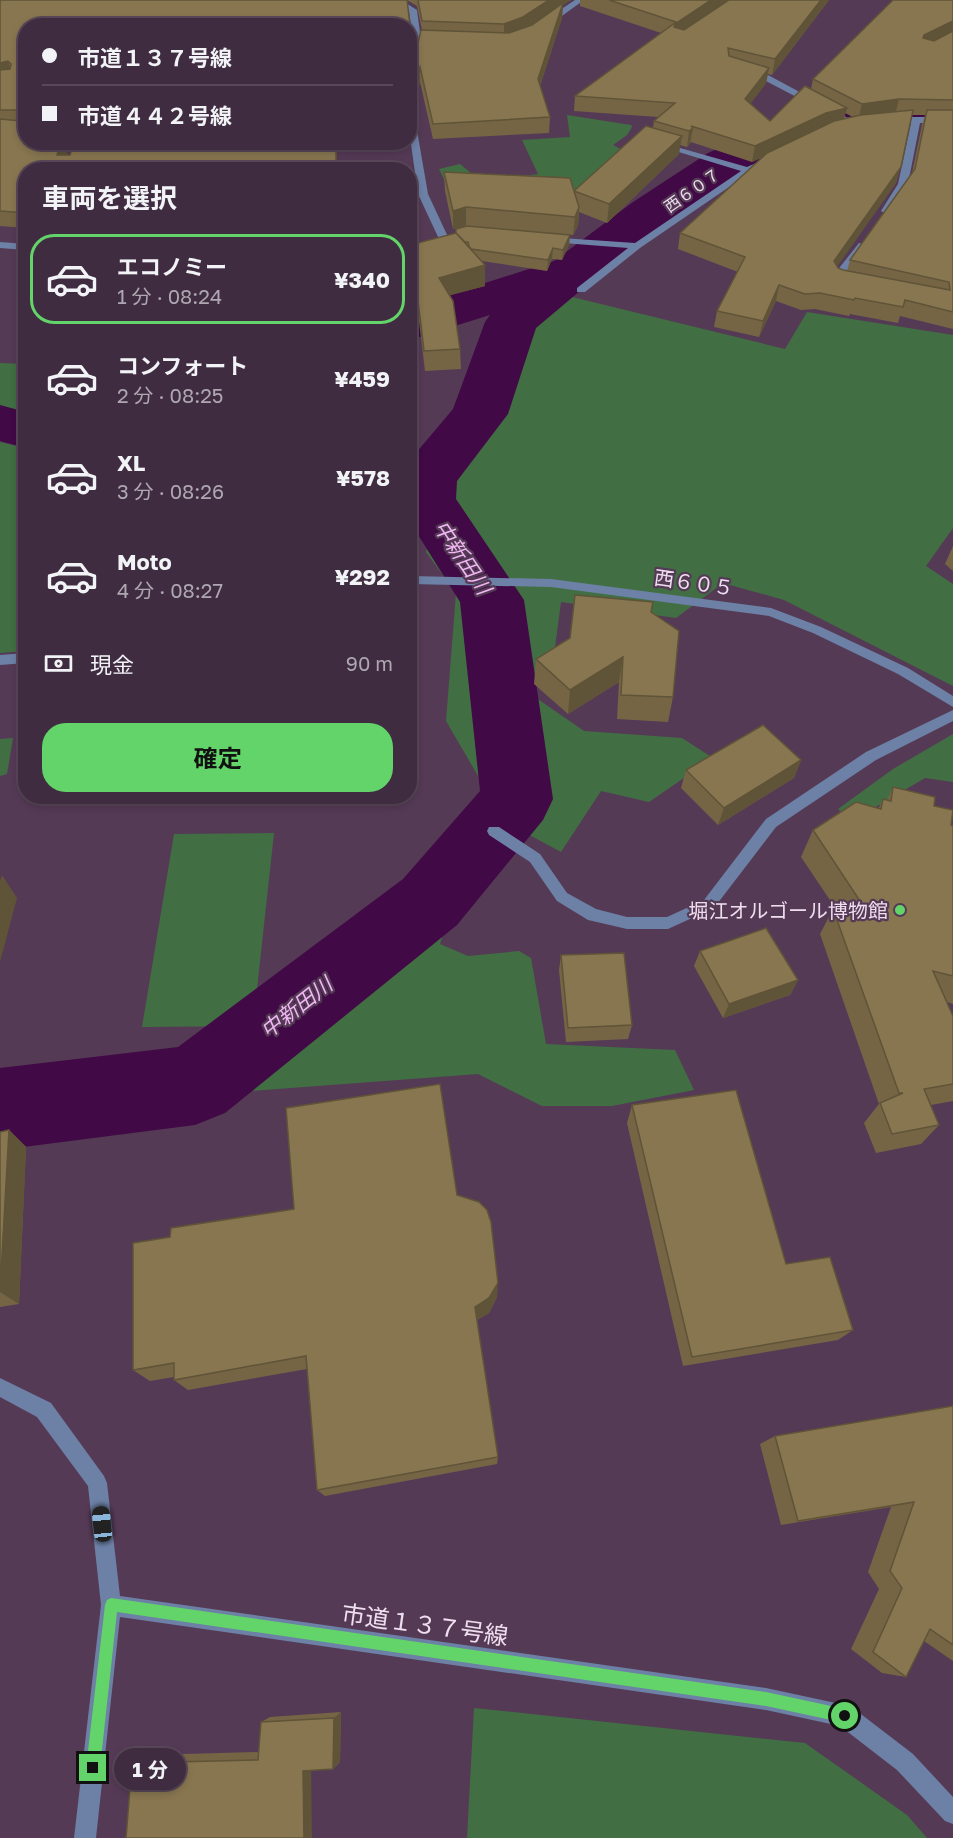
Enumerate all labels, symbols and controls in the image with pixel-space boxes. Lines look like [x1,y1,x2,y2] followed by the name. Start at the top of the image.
[78,44,232,71] text: 市道１３７号線
[78,102,232,129] text: 市道４４２号線
[660,163,724,217] street label: 西６０７
[42,182,177,214] text: 車両を選択
[45,252,99,306] icon: car
[117,253,227,280] text: エコノミー
[334,266,390,293] text: ¥340
[117,284,222,308] text: 1 分 · 08:24
[45,351,99,405] icon: car
[117,352,248,379] text: コンフォート
[334,365,390,392] text: ¥459
[117,383,223,407] text: 2 分 · 08:25
[117,449,145,476] text: XL
[45,450,99,504] icon: car
[336,464,390,491] text: ¥578
[117,479,224,503] text: 3 分 · 08:26
[429,515,498,601] water label: 中新田川
[117,548,172,575] text: Moto
[45,549,99,603] icon: car
[335,563,390,590] text: ¥292
[653,565,735,599] street label: 西６０５
[117,578,223,602] text: 4 分 · 08:27
[42,647,75,680] icon: cash
[90,651,134,678] text: 現金
[346,651,393,675] text: 90 m
[42,723,393,792] button: 確定
[688,898,888,922] place label: 堀江オルゴール博物館
[893,903,907,917] marker: 堀江オルゴール博物館
[255,970,339,1043] water label: 中新田川
[91,1505,113,1543] car
[340,1598,510,1650] street label: 市道１３７号線
[831,1702,858,1729] route start
[114,1747,186,1789] callout: 1 分
[79,1754,106,1781] route end
[132,1757,168,1781] text: 1 分

